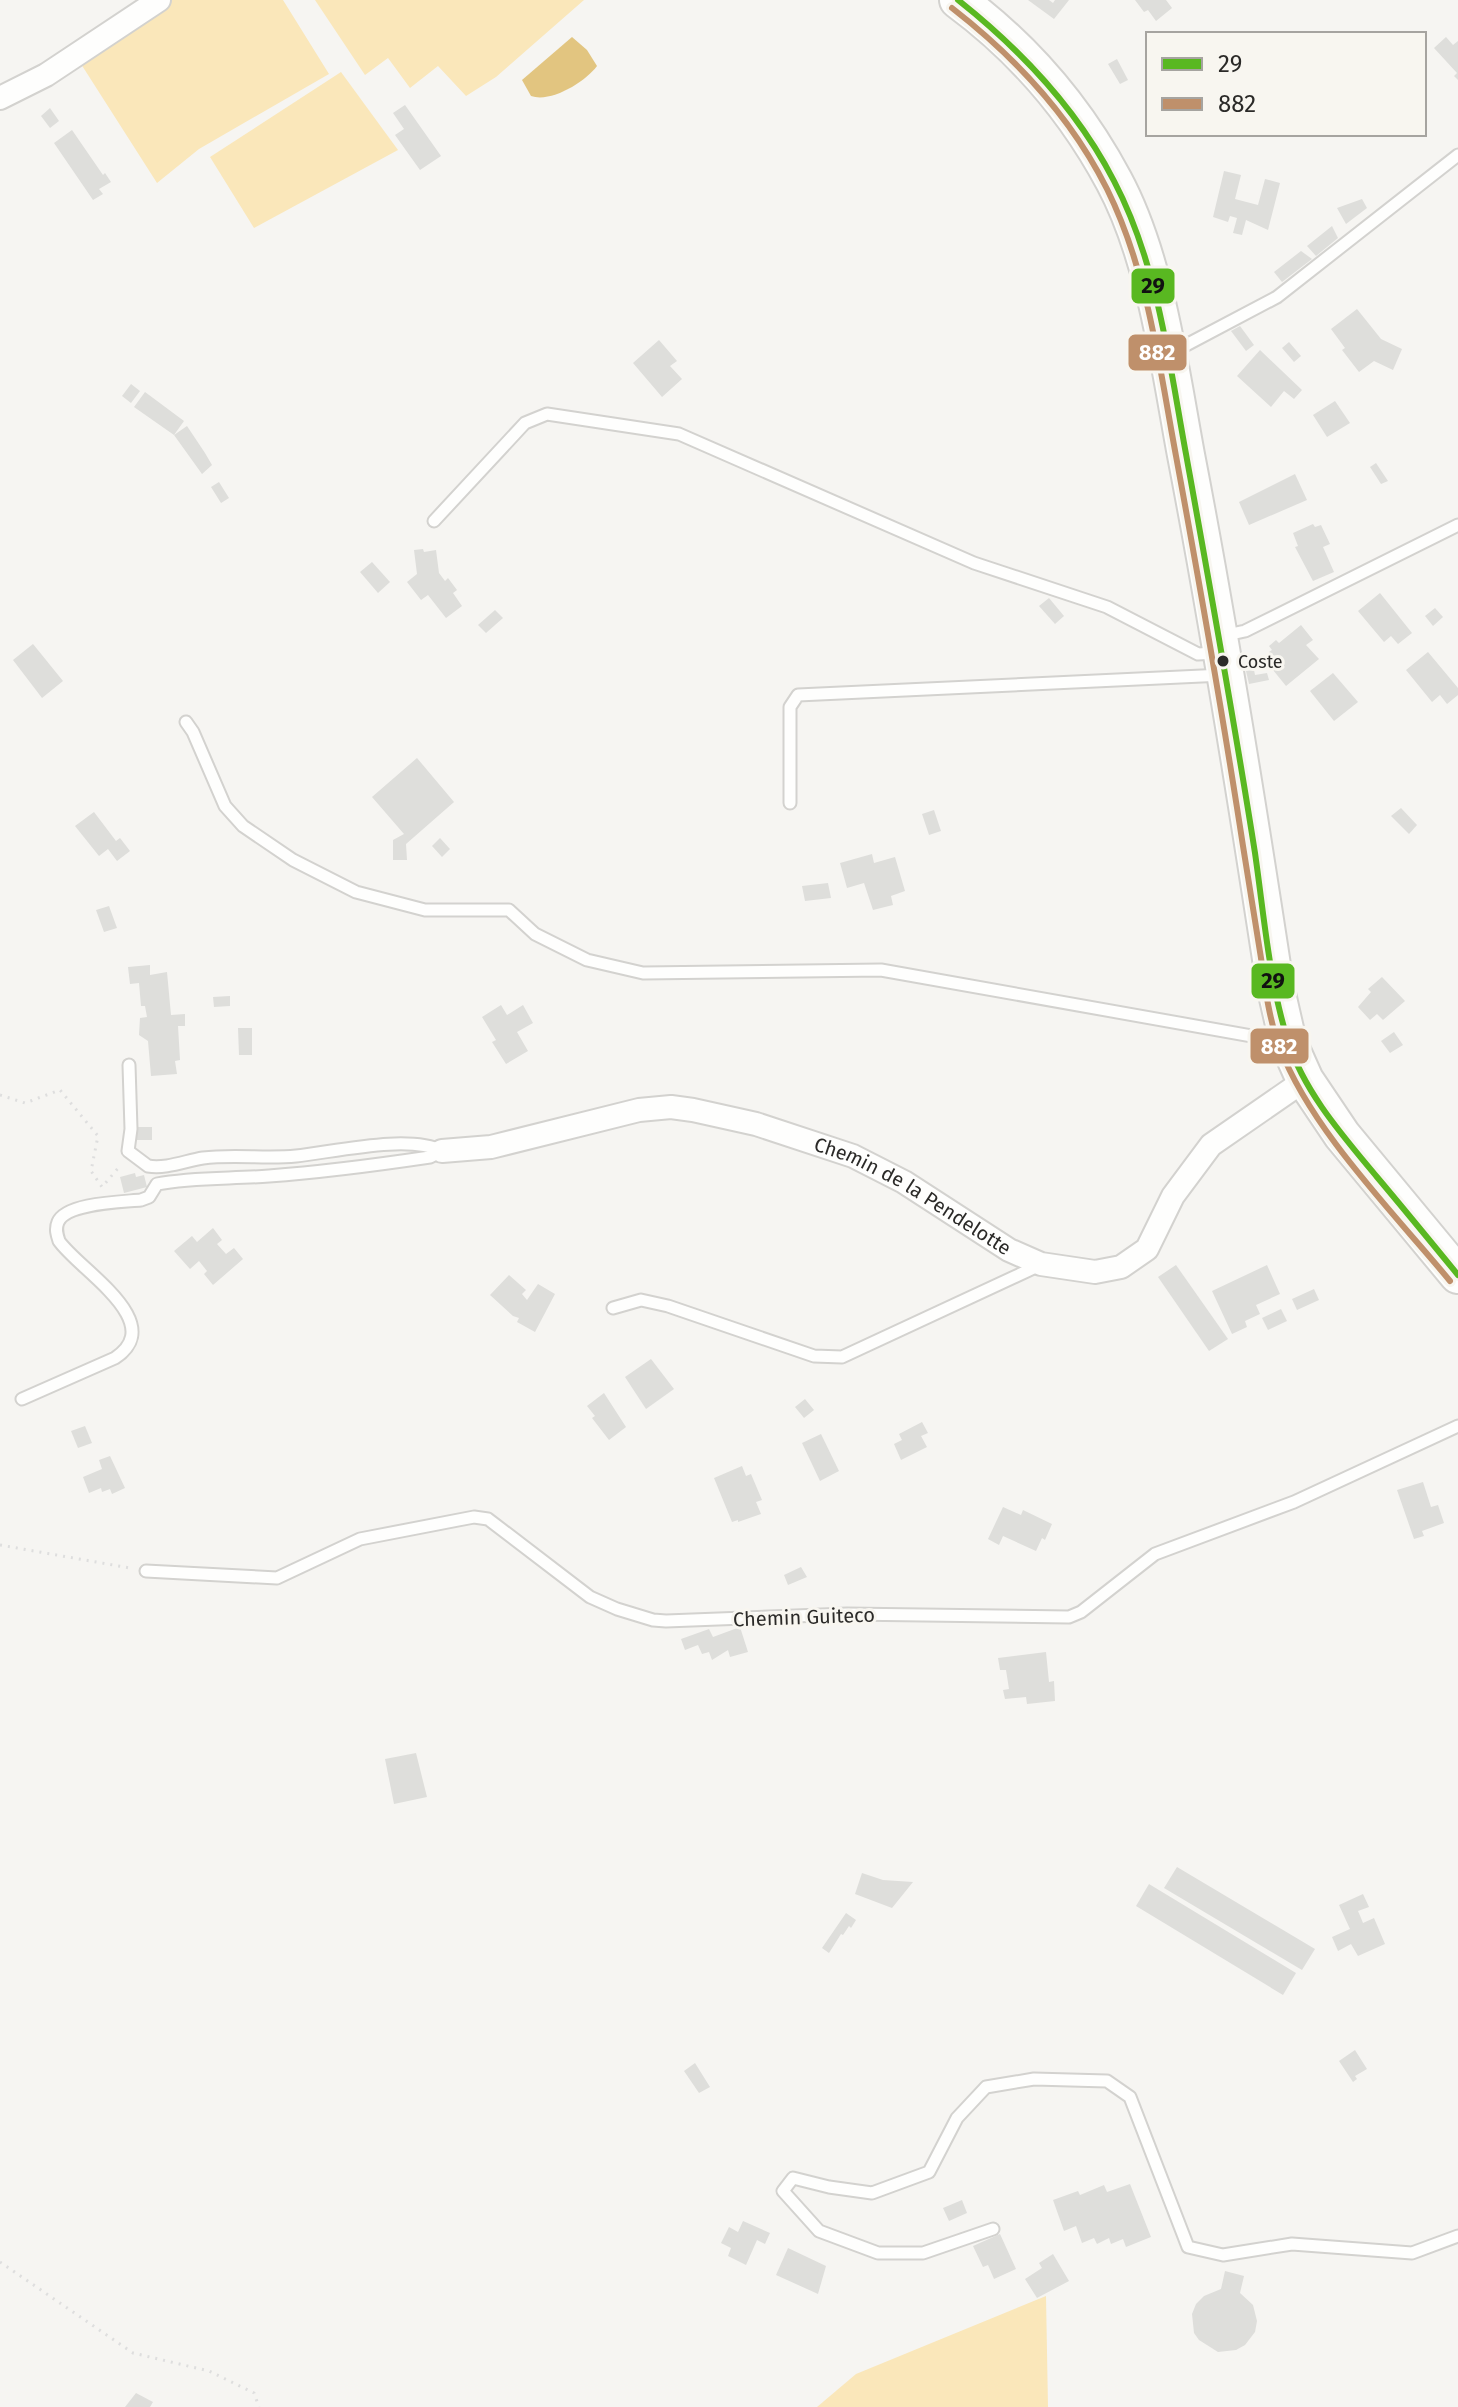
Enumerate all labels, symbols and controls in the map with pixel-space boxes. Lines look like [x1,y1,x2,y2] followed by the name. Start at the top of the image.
[1146,32,1426,136] legend
[1218,50,1242,78] text: 29
[1218,90,1256,118] text: 882
[1130,267,1176,305] line badge: 29
[1141,272,1165,299] text: 29
[1127,333,1188,372] line badge: 882
[1139,339,1175,366] text: 882
[1238,651,1283,673] place label: Coste
[1215,653,1231,669] marker: Coste
[1250,962,1296,1000] line badge: 29
[1261,967,1285,994] text: 29
[1249,1027,1310,1065] line badge: 882
[1261,1033,1297,1060] text: 882
[811,1132,1016,1260] street label: Chemin de la Pendelotte
[733,1603,875,1631] street label: Chemin Guiteco

